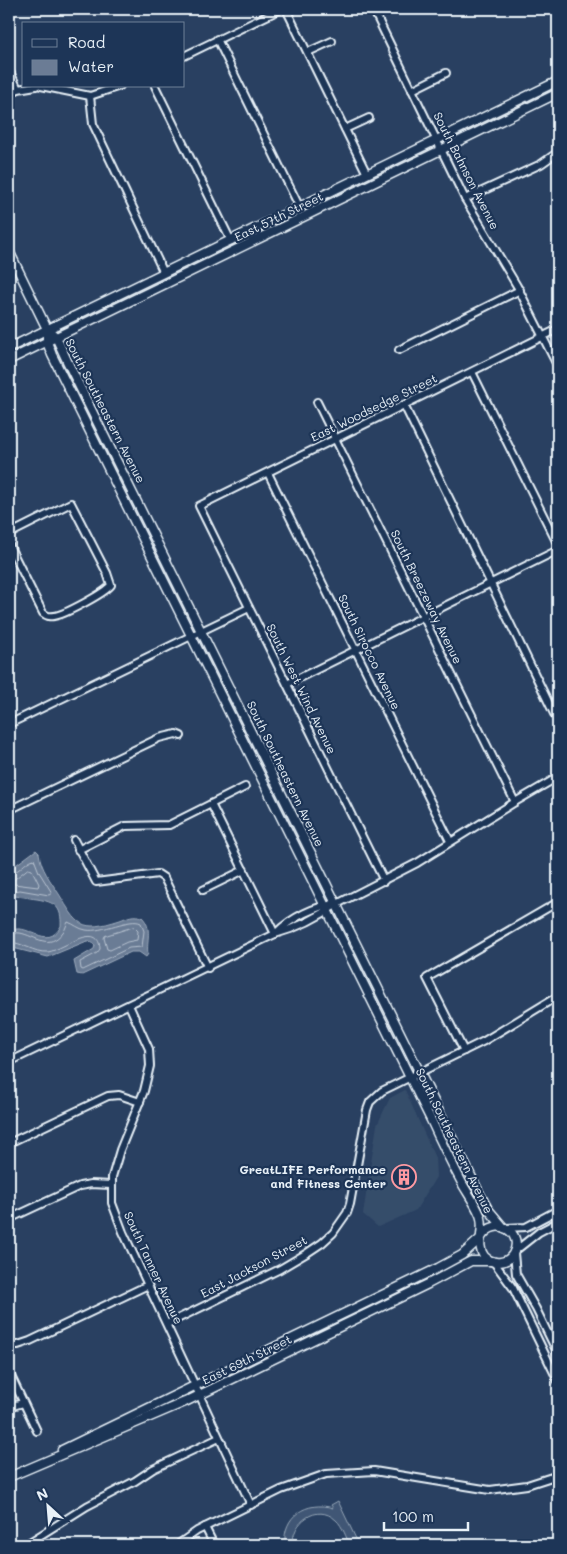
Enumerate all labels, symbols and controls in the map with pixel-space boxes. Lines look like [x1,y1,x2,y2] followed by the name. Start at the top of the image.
[22,22,185,88] legend
[68,32,105,52] text: Road
[68,56,114,76] text: Water
[430,109,503,232] street label: South Bahnson Avenue
[231,188,326,245] street label: East 57th Street
[62,336,149,486] street label: South Southeastern Avenue
[308,369,440,445] street label: East Woodsedge Street
[387,527,466,666] street label: South Breezeway Avenue
[335,591,405,712] street label: South Sirocco Avenue
[263,621,340,756] street label: South West Wind Avenue
[244,698,328,849] street label: South Southeastern Avenue
[413,1065,497,1216] street label: South Southeastern Avenue
[240,1161,386,1191] place label: GreatLIFE Performance and Fitness Center
[391,1164,417,1190] building icon: GreatLIFE Performance and Fitness Center
[121,1209,187,1327] street label: South Tanner Avenue
[197,1231,310,1301] street label: East Jackson Street
[199,1330,294,1388] street label: East 69th Street
[22,1482,72,1532] north arrow
[33,1483,51,1505] text: N
[384,1499,468,1531] scale bar
[392,1506,434,1526] text: 100 m

